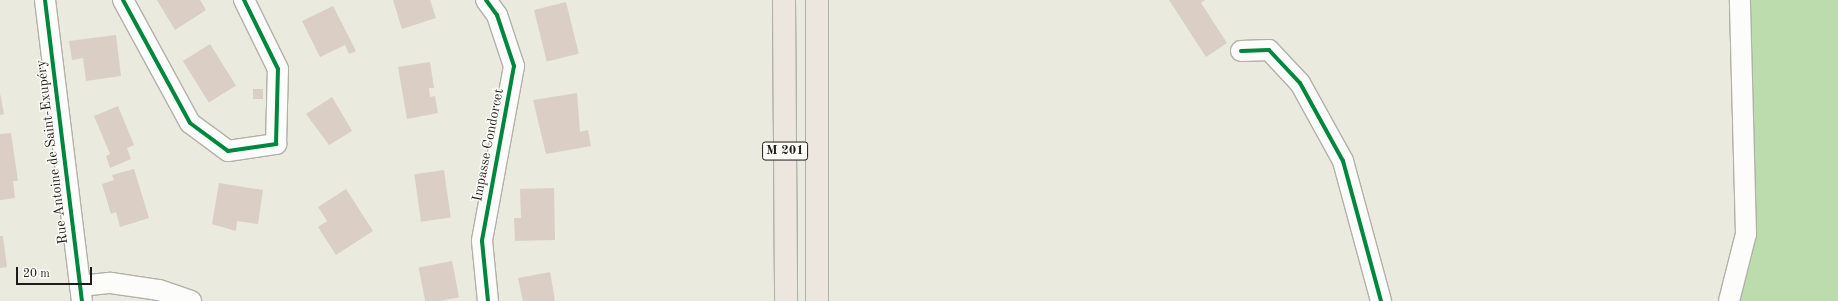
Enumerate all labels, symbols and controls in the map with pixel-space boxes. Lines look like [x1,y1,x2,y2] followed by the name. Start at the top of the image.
[32,59,72,245] street label: Rue Antoine de Saint-Exupéry
[469,87,507,203] street label: Impasse Condorcet
[762,140,808,162] road number: M 201
[18,259,94,285] scale bar
[23,268,50,280] text: 20 m

